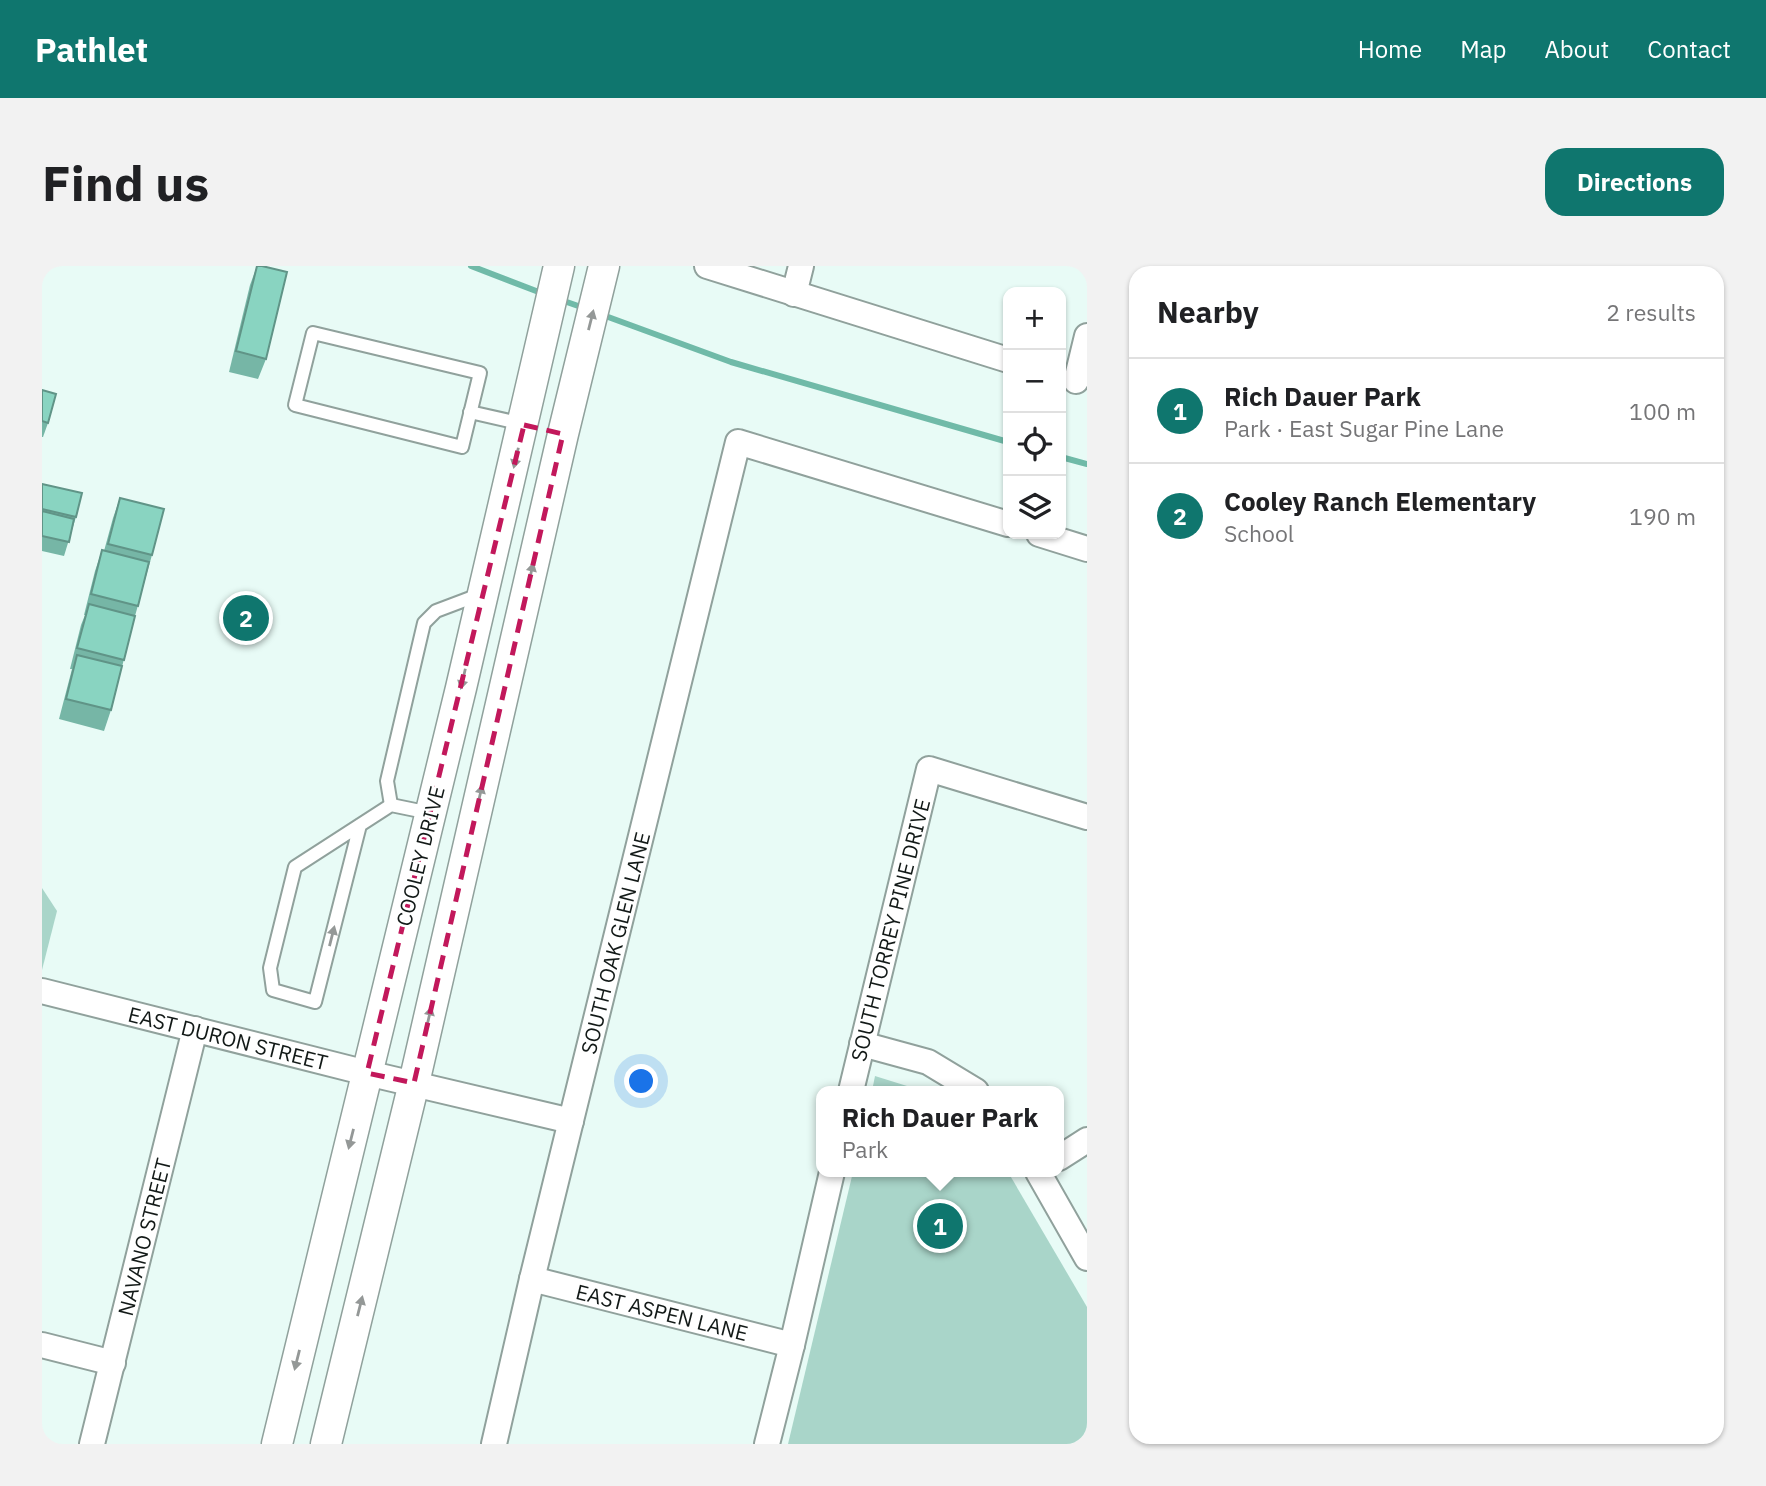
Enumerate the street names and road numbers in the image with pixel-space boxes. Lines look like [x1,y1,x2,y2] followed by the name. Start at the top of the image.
[389,783,451,929] street label: COOLEY DRIVE
[844,796,936,1064] street label: SOUTH TORREY PINE DRIVE
[574,829,656,1057] street label: SOUTH OAK GLEN LANE
[125,1000,331,1076] street label: EAST DURON STREET
[111,1155,177,1319] street label: NAVANO STREET
[573,1277,751,1347] street label: EAST ASPEN LANE

